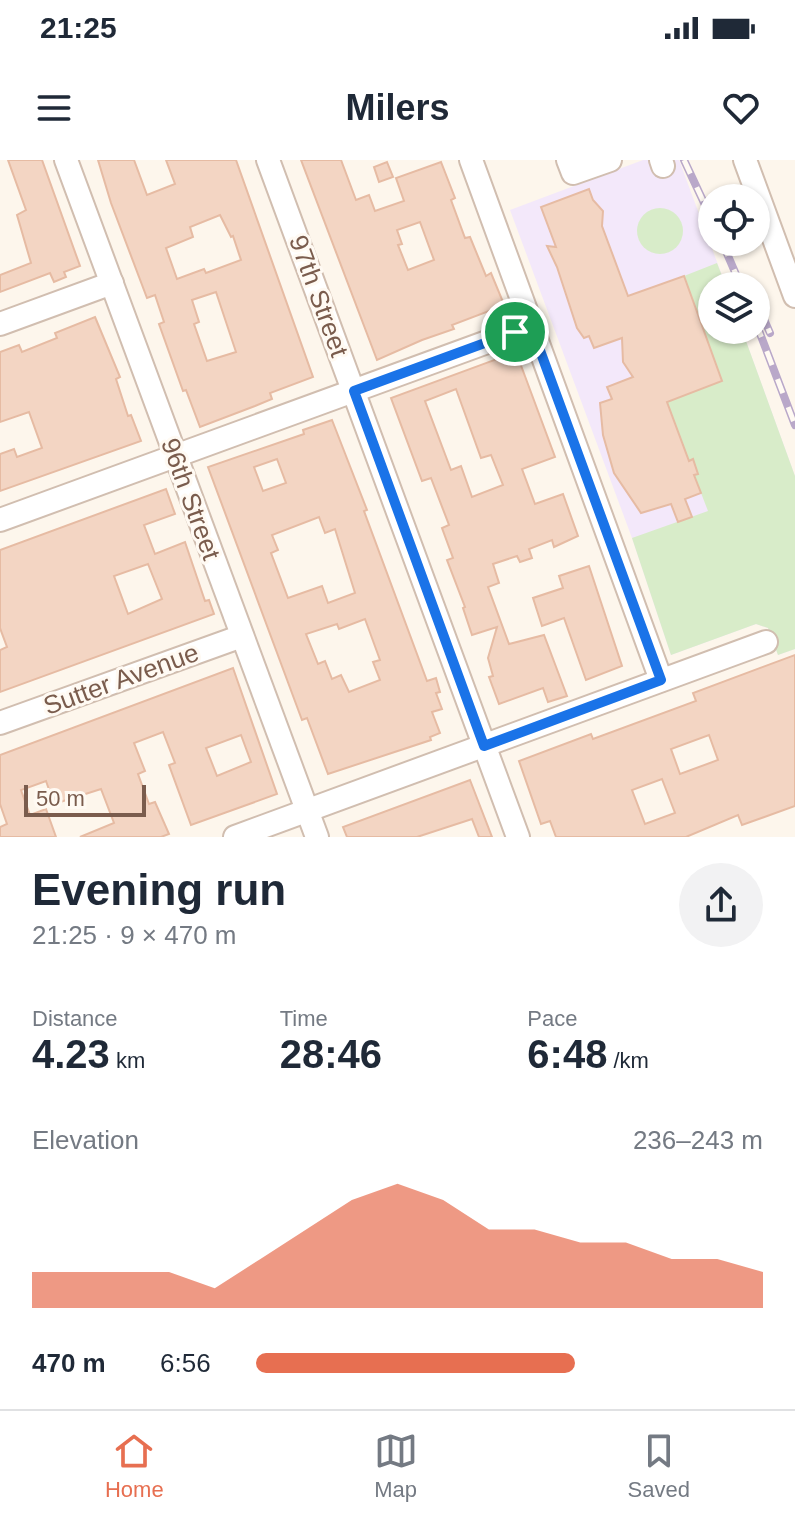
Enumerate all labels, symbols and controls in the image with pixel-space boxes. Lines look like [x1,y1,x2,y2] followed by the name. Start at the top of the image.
[40,11,117,44] text: 21:25
[32,86,76,130] icon: menu
[719,86,763,130] icon: heart
[345,87,450,128] text: Milers
[698,184,770,344] map controls
[698,184,770,256] button: locate
[283,231,355,362] street label: 97th Street
[698,272,770,344] button: layers
[481,298,549,366] pin
[493,310,537,354] icon: arrive
[155,434,227,565] street label: 96th Street
[39,637,203,721] street label: Sutter Avenue
[24,781,146,817] scale bar
[36,786,85,811] text: 50 m
[679,863,763,947] button: share
[32,865,286,914] text: Evening run
[32,920,237,950] text: 21:25 · 9 × 470 m
[32,1006,118,1031] text: Distance
[280,1006,328,1031] text: Time
[527,1006,577,1031] text: Pace
[32,1032,110,1076] text: 4.23
[280,1032,382,1076] text: 28:46
[527,1032,607,1076] text: 6:48
[110,1048,145,1073] text: km
[607,1048,649,1073] text: /km
[32,1125,139,1155] text: Elevation
[633,1125,763,1155] text: 236–243 m
[32,1348,106,1378] text: 470 m
[160,1348,211,1378] text: 6:56
[105,1429,164,1503] tab: Home
[374,1429,418,1503] tab: Map
[628,1429,690,1503] tab: Saved

